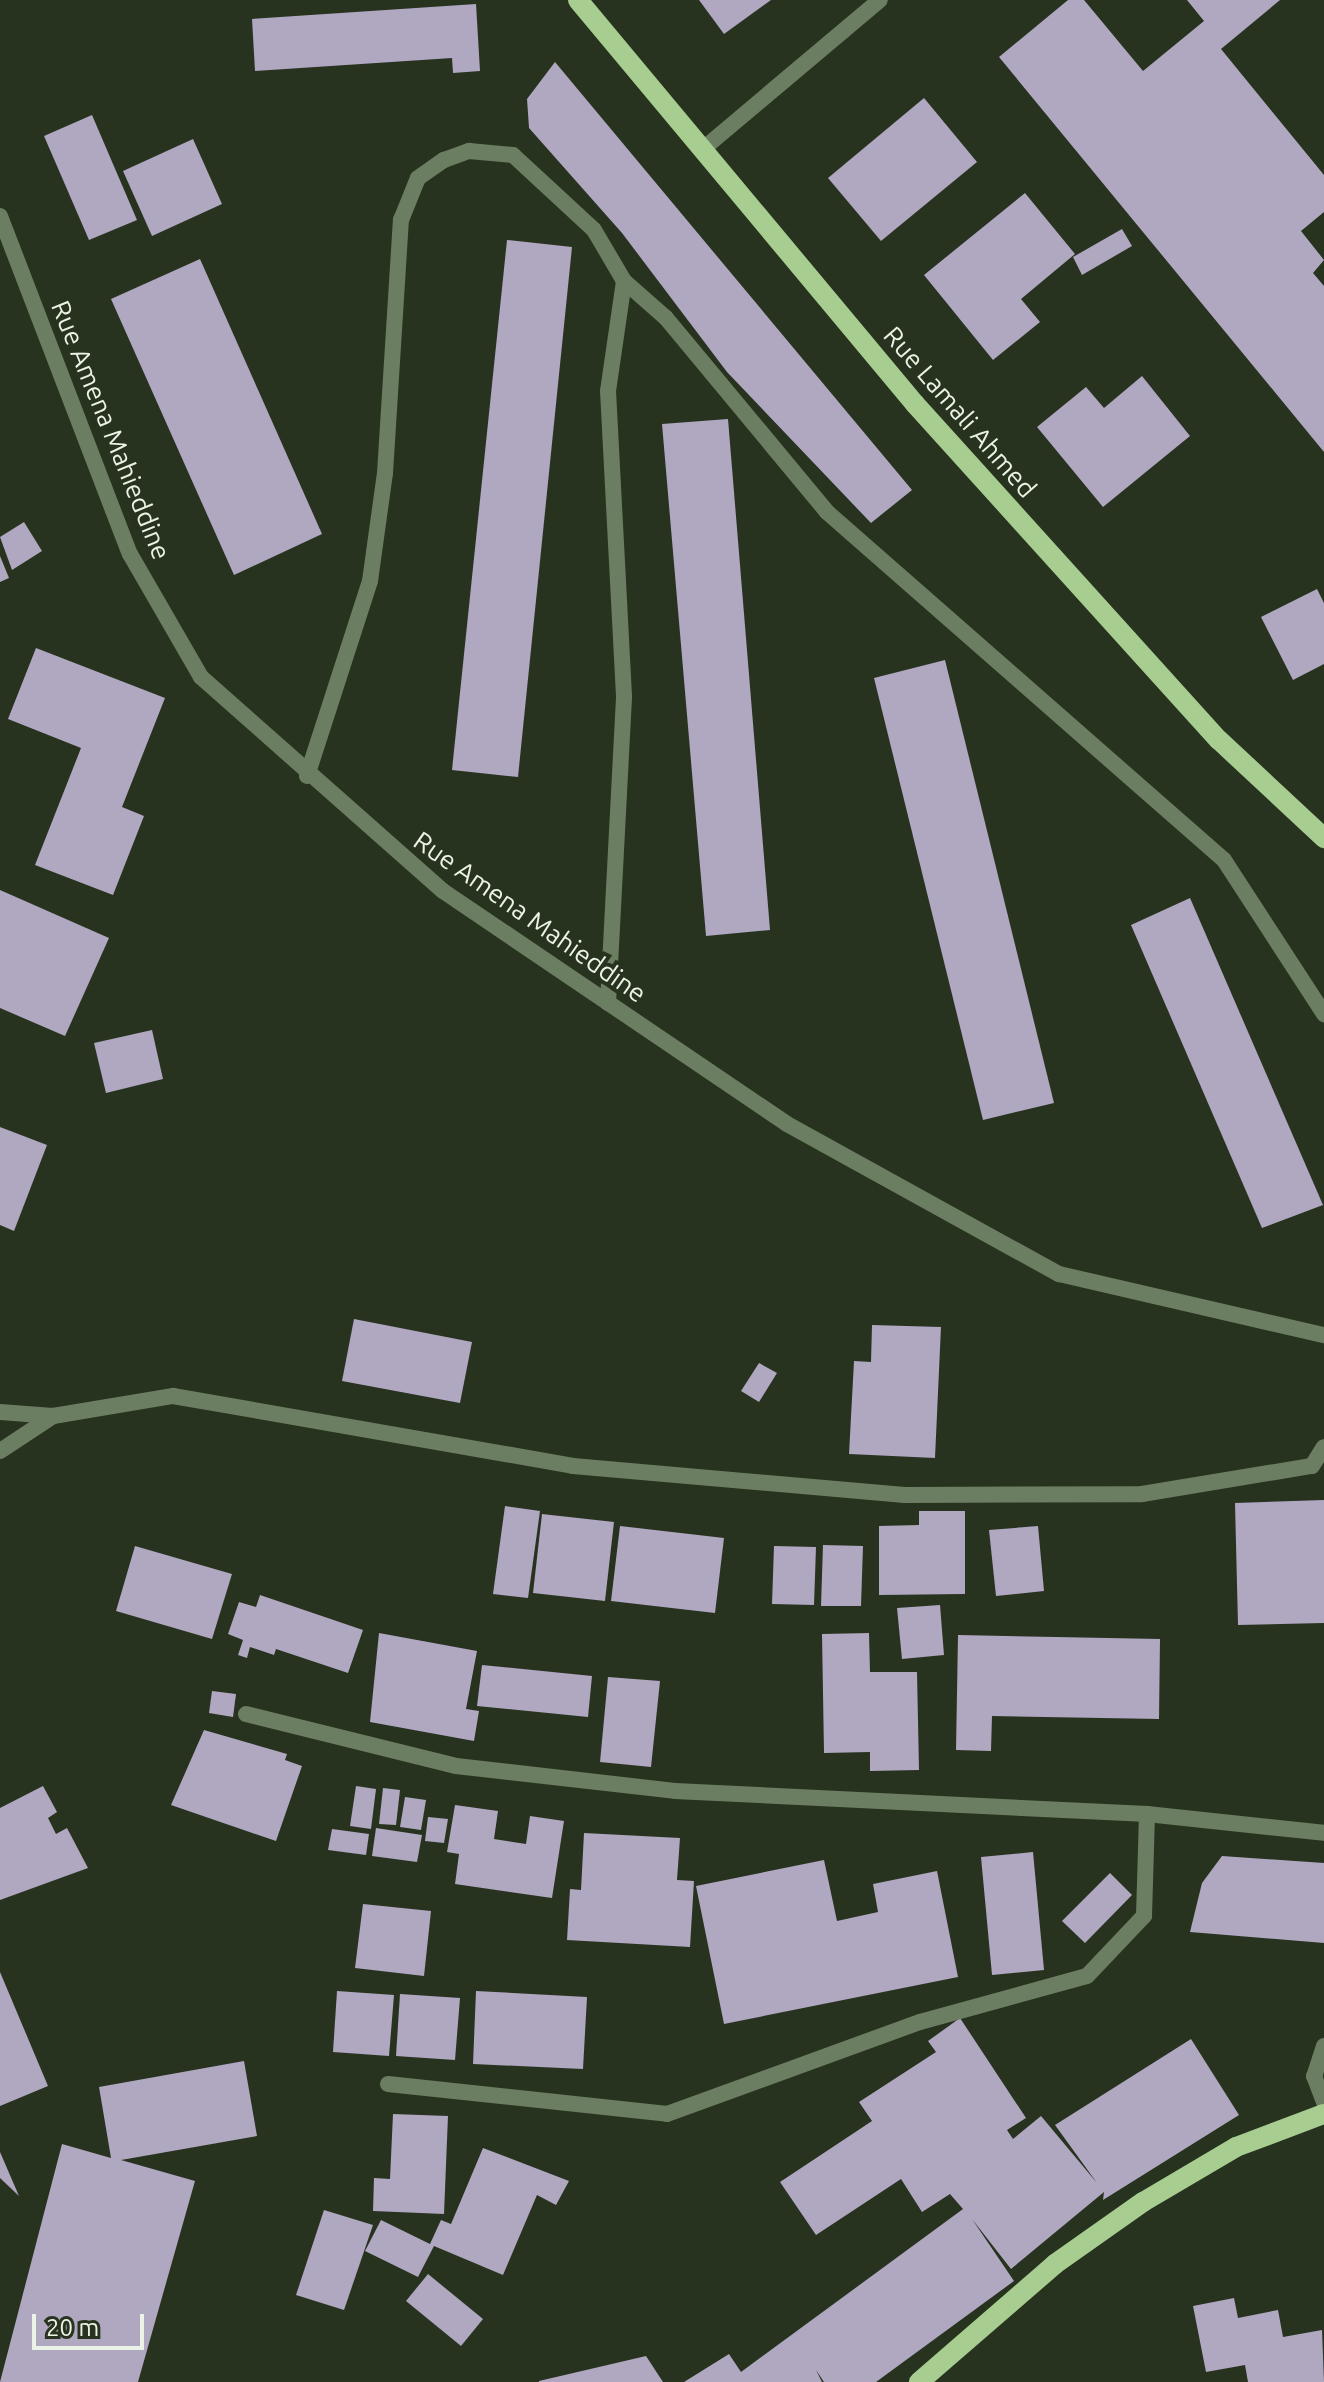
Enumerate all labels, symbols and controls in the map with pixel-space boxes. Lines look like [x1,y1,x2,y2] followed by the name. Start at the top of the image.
[45,296,177,564] street label: Rue Amena Mahieddine
[877,320,1043,504] street label: Rue Lamali Ahmed
[408,825,652,1009] street label: Rue Amena Mahieddine
[36,2298,148,2348] scale bar
[46,2314,99,2341] text: 20 m

